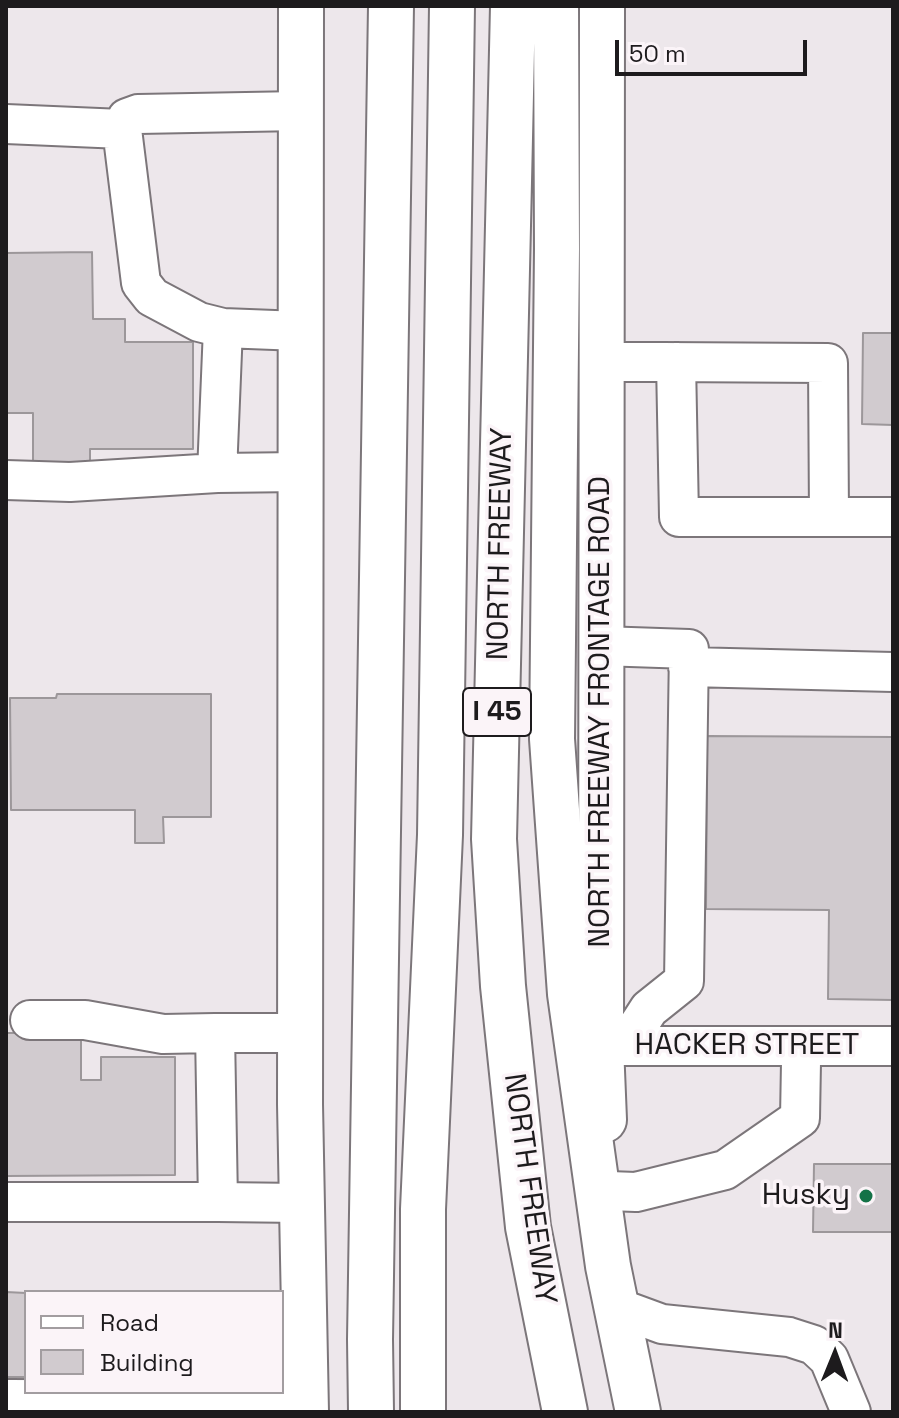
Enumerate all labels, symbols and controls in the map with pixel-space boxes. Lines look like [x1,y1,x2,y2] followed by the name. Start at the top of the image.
[619,24,811,74] scale bar
[629,38,686,69] text: 50 m
[481,427,521,661] street label: NORTH FREEWAY
[583,476,619,948] street label: NORTH FREEWAY FRONTAGE ROAD
[463,688,531,736] road number: I 45
[635,1028,859,1064] street label: HACKER STREET
[495,1071,563,1307] street label: NORTH FREEWAY
[762,1178,850,1214] place label: Husky
[857,1187,875,1205] marker: Husky
[24,1290,284,1394] legend
[100,1307,159,1338] text: Road
[795,1314,875,1394] north arrow
[828,1316,843,1344] text: N
[100,1347,194,1378] text: Building

